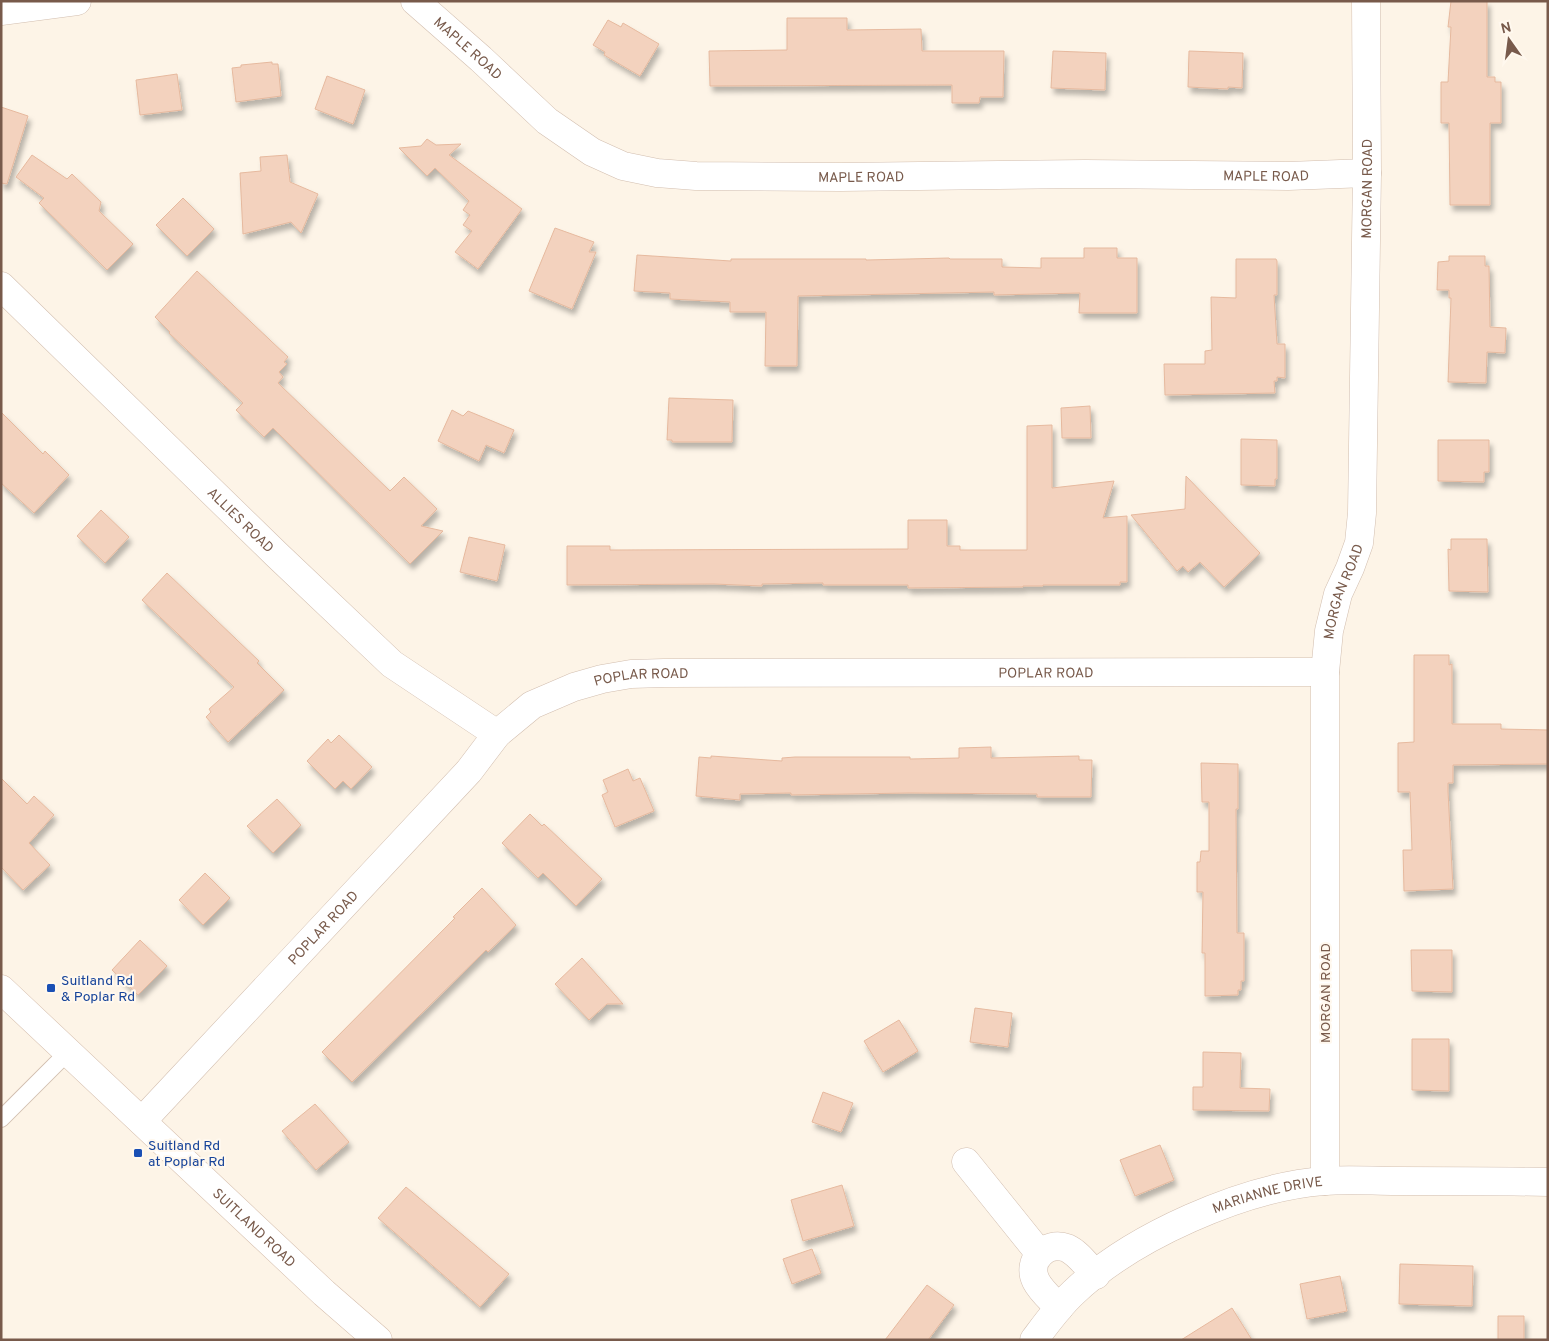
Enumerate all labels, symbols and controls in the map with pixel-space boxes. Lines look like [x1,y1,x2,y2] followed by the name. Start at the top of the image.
[429,14,505,84] street label: MAPLE ROAD
[1484,15,1534,65] north arrow
[1499,19,1513,38] text: N
[1359,139,1377,239] street label: MORGAN ROAD
[1223,168,1310,186] street label: MAPLE ROAD
[818,169,904,187] street label: MAPLE ROAD
[203,485,277,557] street label: ALLIES ROAD
[1321,542,1368,640] street label: MORGAN ROAD
[998,665,1094,682] street label: POPLAR ROAD
[592,666,689,691] street label: POPLAR ROAD
[285,888,363,969] street label: POPLAR ROAD
[1318,943,1335,1043] street label: MORGAN ROAD
[61,973,135,1006] place label: Suitland Rd & Poplar Rd
[45,982,57,994] marker: Suitland Rd & Poplar Rd
[148,1138,225,1171] place label: Suitland Rd at Poplar Rd
[132,1147,144,1159] marker: Suitland Rd at Poplar Rd
[1210,1174,1324,1218] street label: MARIANNE DRIVE
[208,1185,298,1272] street label: SUITLAND ROAD

